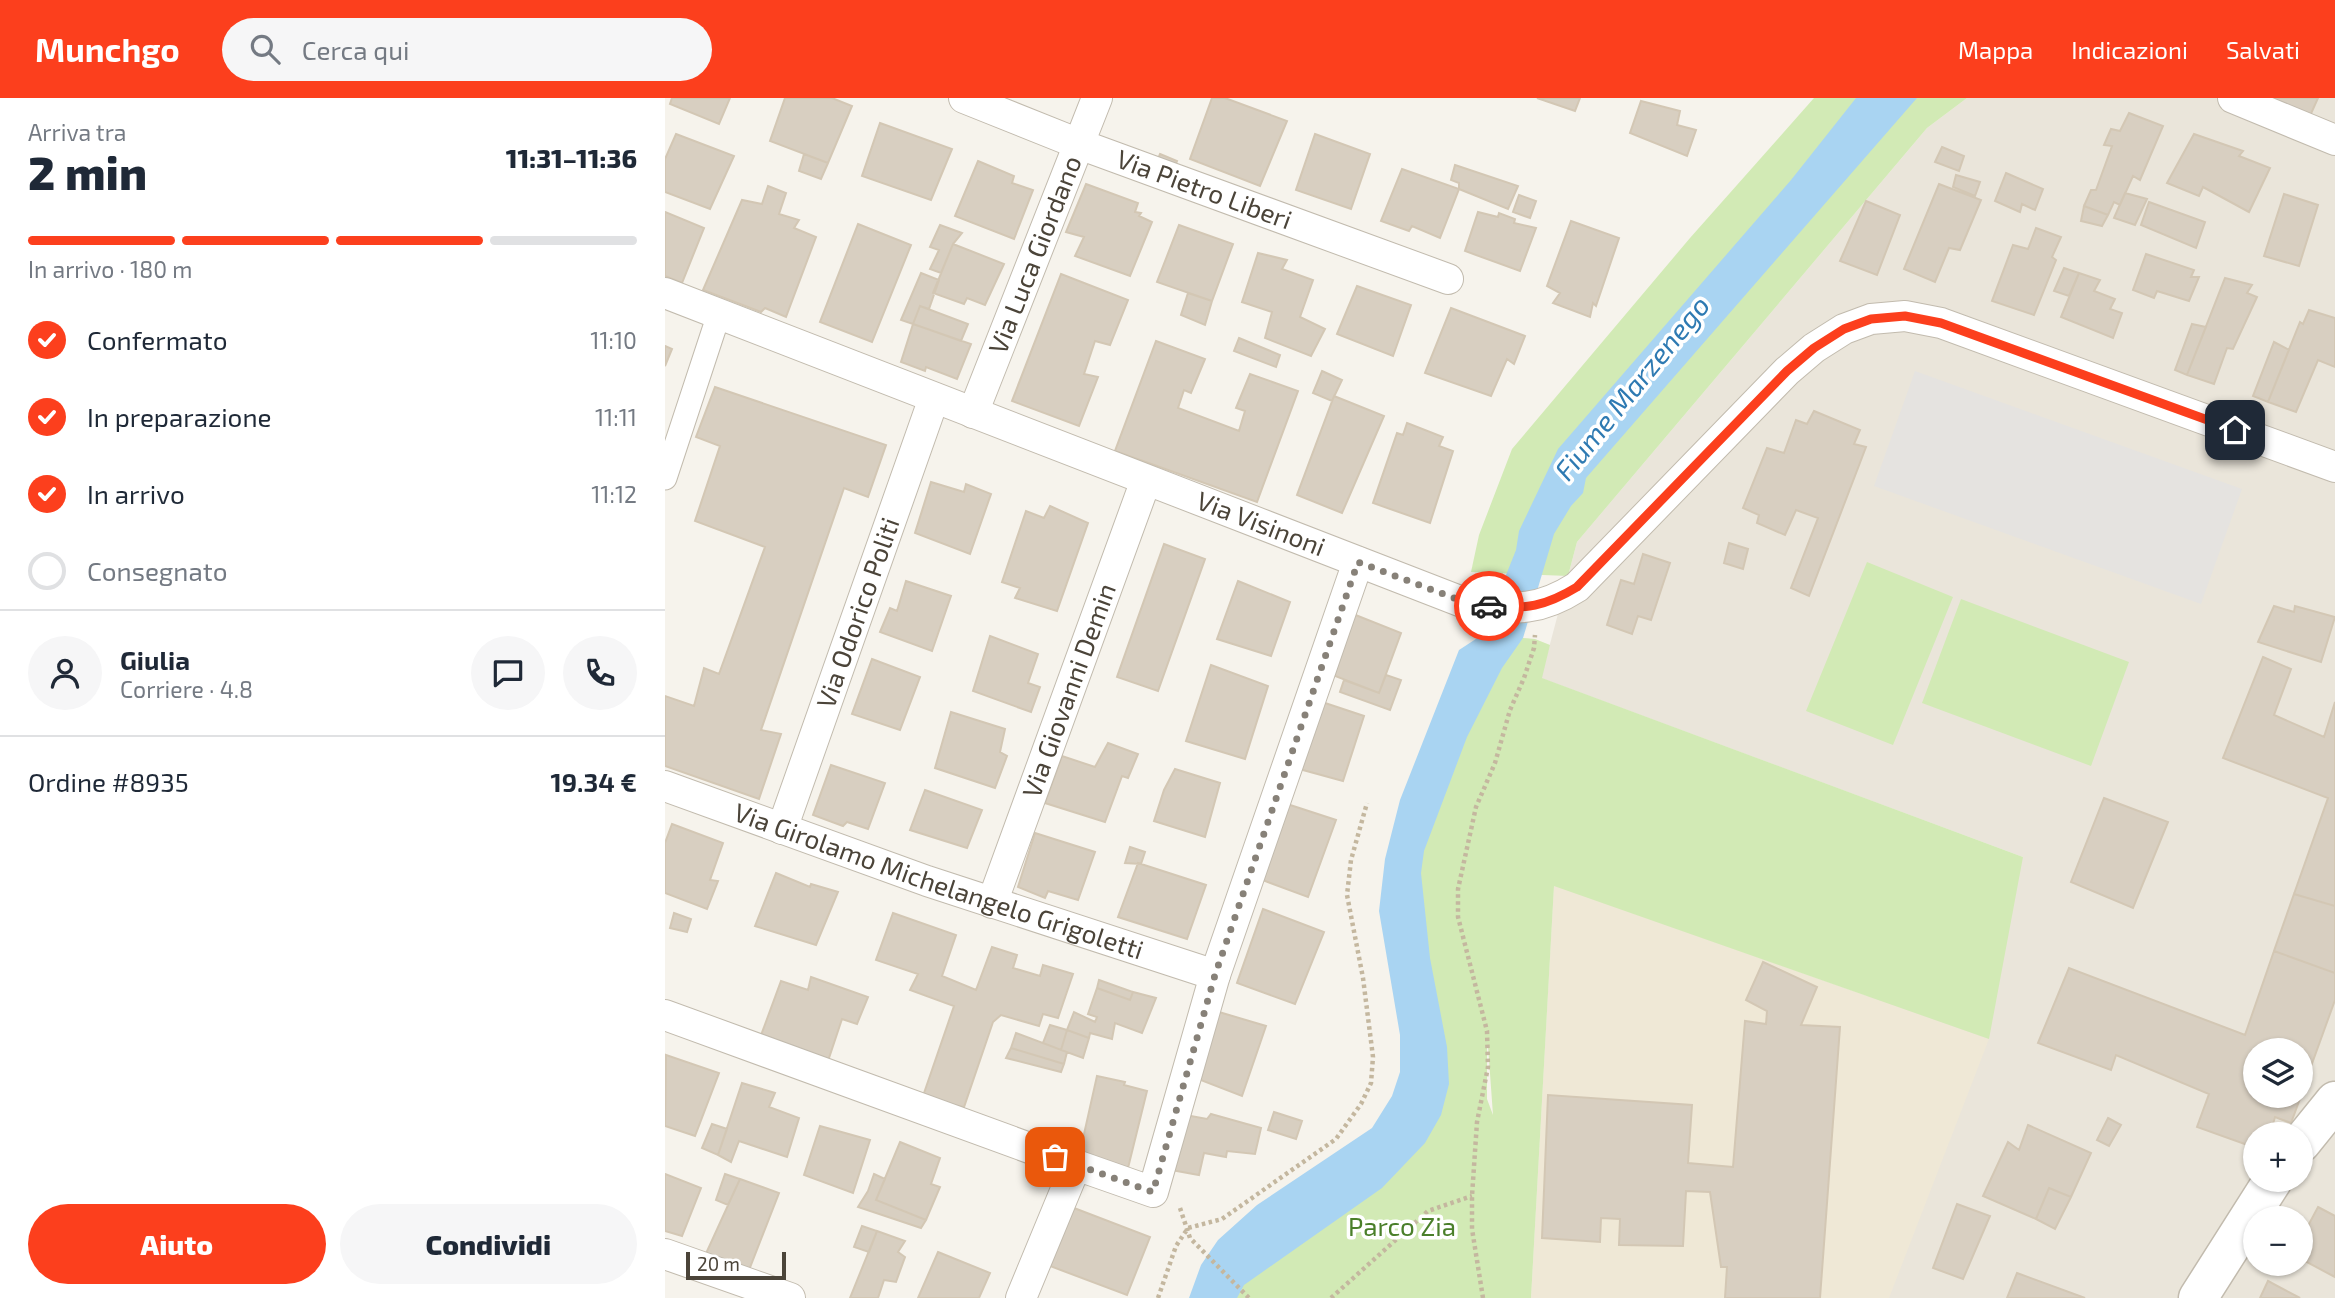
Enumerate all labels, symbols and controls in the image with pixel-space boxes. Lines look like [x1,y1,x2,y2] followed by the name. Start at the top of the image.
[222,18,712,81] search box
[35,29,180,69] text: Munchgo
[246,30,284,68] icon: search
[302,34,409,65] text: Cerca qui
[1958,35,2033,64] text: Mappa
[2071,35,2188,64] text: Indicazioni
[2226,35,2300,64] text: Salvati
[28,118,127,146] text: Arriva tra
[506,142,637,173] text: 11:31–11:36
[1113,142,1296,235] street label: Via Pietro Liberi
[28,144,147,199] text: 2 min
[981,151,1087,358] street label: Via Luca Giordano
[28,255,192,283] text: In arrivo · 180 m
[1546,288,1716,486] water label: Fiume Marzenego
[28,321,66,359] icon: check
[87,324,227,355] text: Confermato
[590,326,637,354] text: 11:10
[28,398,66,436] icon: check
[2205,400,2265,460] pin
[87,401,271,432] text: In preparazione
[595,403,637,431] text: 11:11
[2216,411,2254,449] icon: home
[28,475,66,513] icon: check
[87,478,185,509] text: In arrivo
[591,480,637,508] text: 11:12
[1193,484,1330,561] street label: Via Visinoni
[809,513,905,712] street label: Via Odorico Politi
[87,555,227,586] text: Consegnato
[1454,571,1524,641] courier
[1015,579,1121,802] street label: Via Giovanni Demin
[1470,587,1508,625] icon: car
[28,636,102,710] button: person
[471,636,545,710] button: chat
[563,636,637,710] button: phone
[120,644,190,675] text: Giulia
[120,675,253,703] text: Corriere · 4.8
[28,766,189,797] text: Ordine #8935
[550,766,637,797] text: 19.34 €
[730,795,1148,965] street label: Via Girolamo Michelangelo Grigoletti
[2243,1038,2313,1276] map controls
[2243,1038,2313,1108] button: layers
[2243,1122,2313,1192] button: +
[1025,1127,1085,1187] pin
[1036,1138,1074,1176] icon: bag
[28,1204,326,1284] button: Aiuto
[340,1204,637,1284] button: Condividi
[2243,1206,2313,1276] button: −
[1348,1210,1456,1241] park label: Parco Zia
[686,1249,786,1281] scale bar
[697,1252,740,1275] text: 20 m

